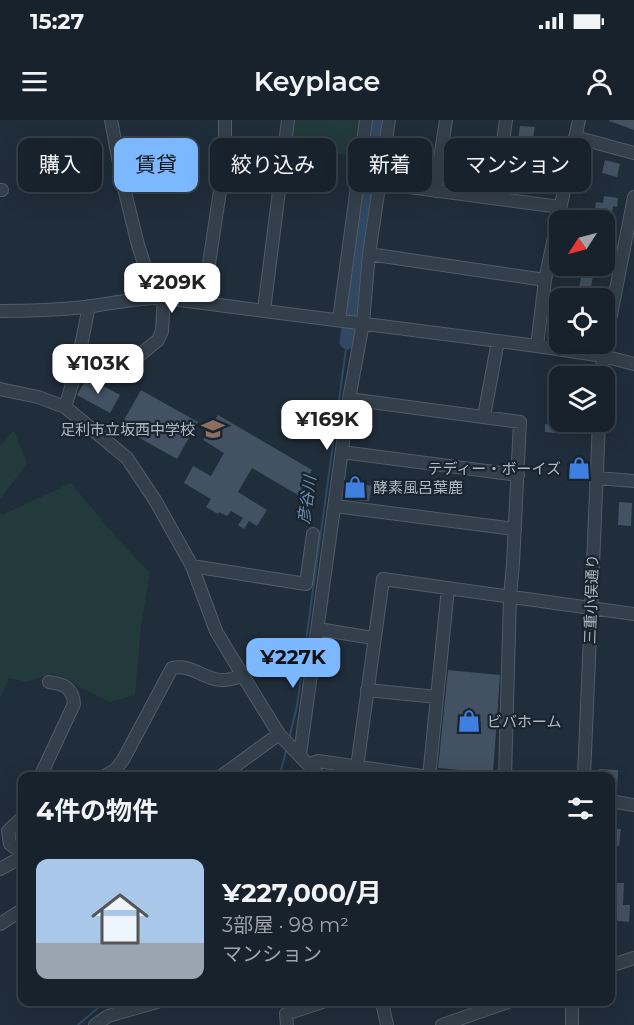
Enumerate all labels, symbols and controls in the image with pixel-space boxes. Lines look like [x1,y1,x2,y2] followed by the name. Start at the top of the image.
[30,8,84,35] text: 15:27
[18,65,51,98] icon: menu
[254,65,380,98] text: Keyplace
[583,65,616,98] icon: person
[18,138,102,192] chip: 購入
[114,138,198,192] chip: 賃貸
[210,138,336,192] chip: 絞り込み
[348,138,432,192] chip: 新着
[444,138,591,192] chip: マンション
[549,210,615,276] north arrow
[549,210,615,432] map controls
[130,263,214,314] pin: ¥209K
[138,270,206,294] text: ¥209K
[549,288,615,354] button: locate
[56,344,140,395] pin: ¥103K
[66,351,130,375] text: ¥103K
[549,366,615,432] button: layers
[285,400,369,451] pin: ¥169K
[295,407,359,431] text: ¥169K
[200,416,226,442] school or university icon: 足利市立坂西中学校
[60,420,195,439] place label: 足利市立坂西中学校
[566,455,592,481] shop icon: テディー・ボーイズ
[427,459,561,478] place label: テディー・ボーイズ
[294,473,320,525] water label: 彦谷川
[342,474,368,500] shop icon: 酵素風呂葉鹿
[373,478,463,497] place label: 酵素風呂葉鹿
[580,554,602,644] street label: 三重小俣通り
[251,638,335,689] pin: ¥227K
[260,645,326,669] text: ¥227K
[456,708,482,734] shop icon: ビバホーム
[487,712,562,731] place label: ビバホーム
[564,792,597,825] icon: filters
[36,795,158,827] text: 4件の物件
[222,877,382,909] text: ¥227,000/月
[84,883,156,955] icon: home
[222,913,349,937] text: 3部屋 · 98 m²
[222,942,322,966] text: マンション

